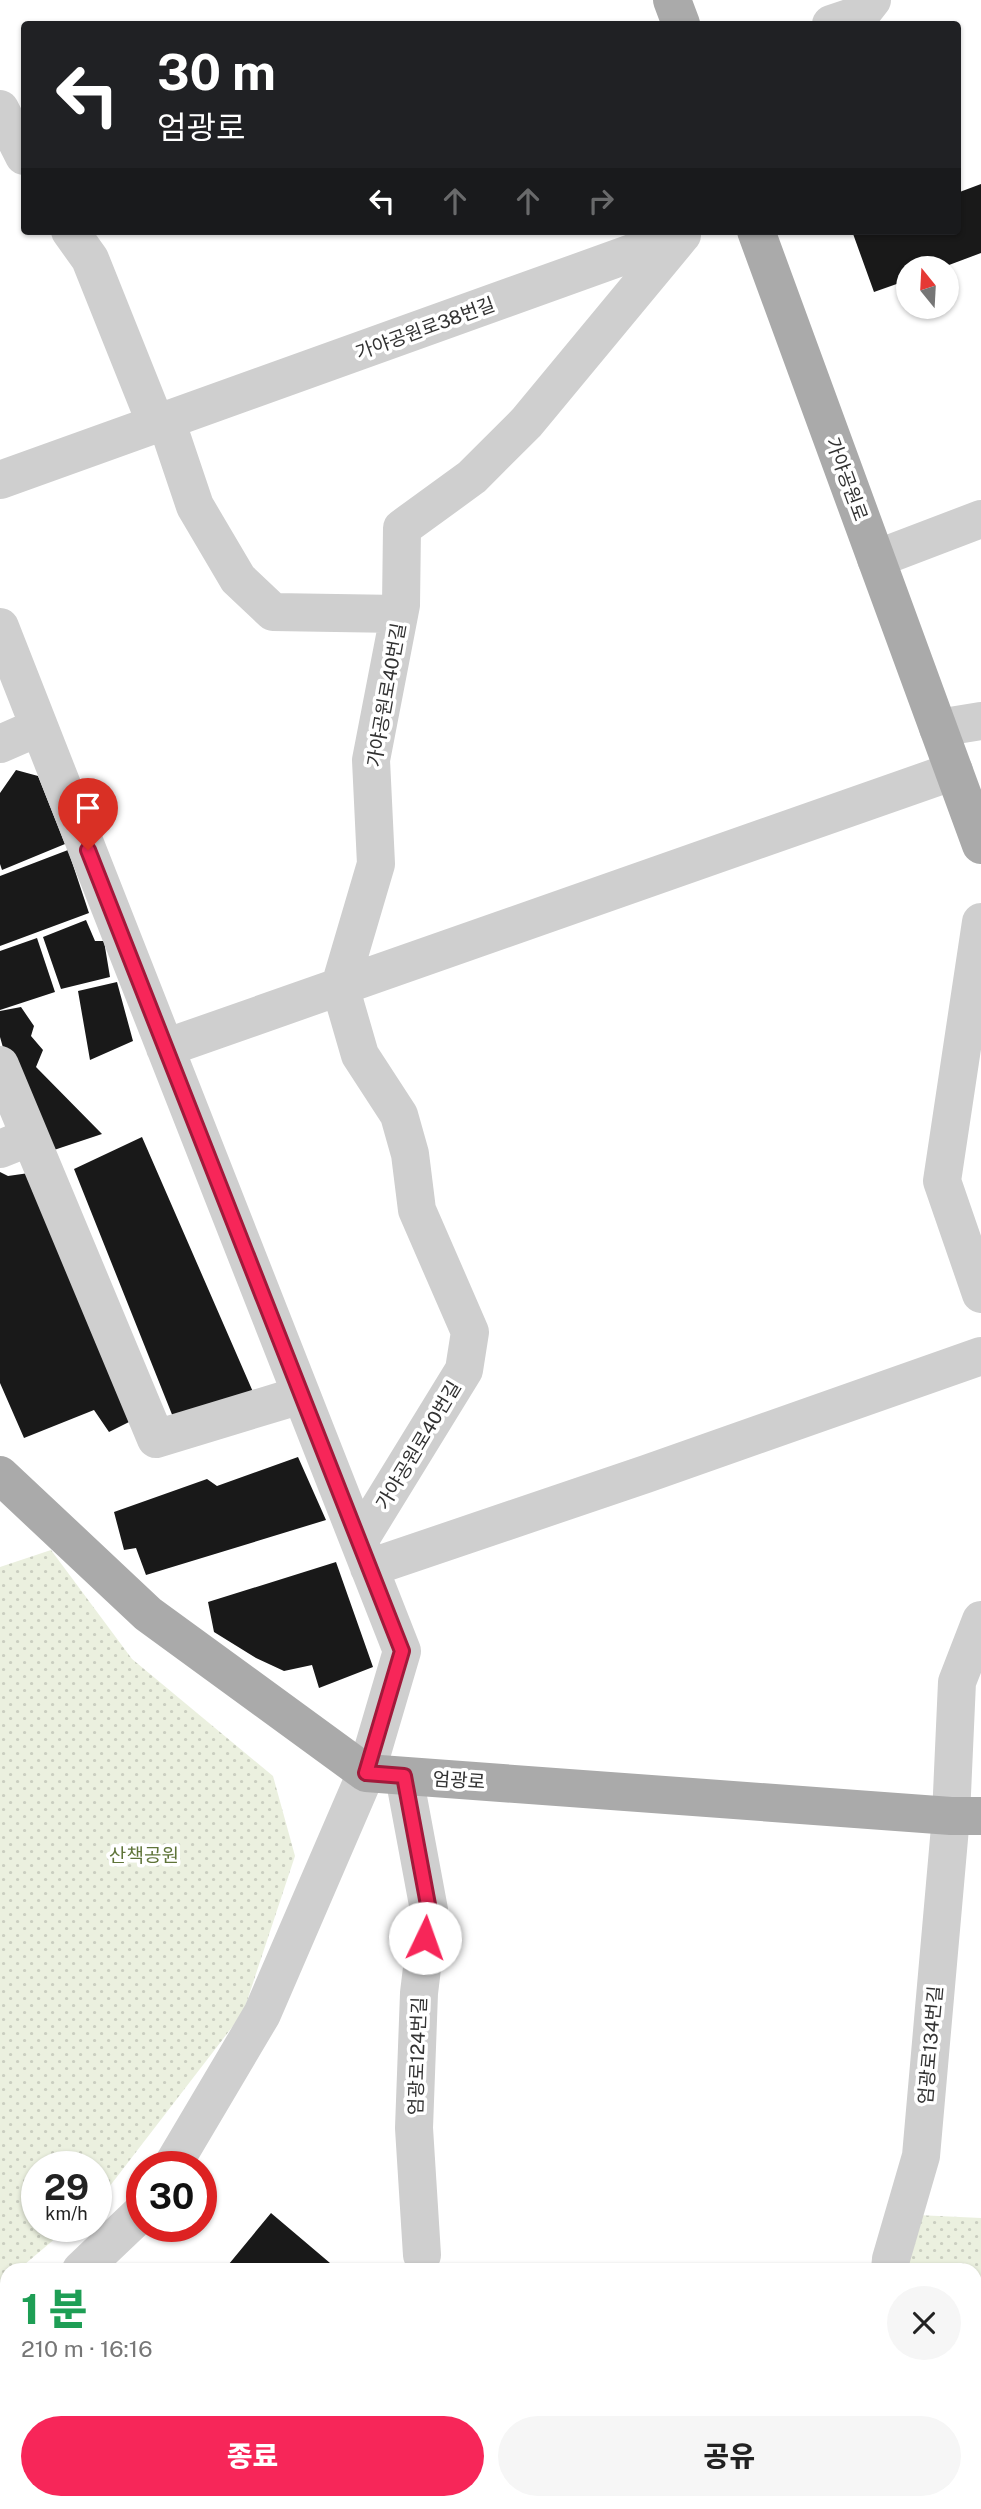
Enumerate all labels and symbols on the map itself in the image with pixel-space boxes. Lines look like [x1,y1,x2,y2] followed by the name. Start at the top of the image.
[896,256,959,318] north arrow
[352,293,498,363] street label: 가야공원로38번길
[822,434,872,524] street label: 가야공원로
[362,621,410,769] street label: 가야공원로40번길
[58,778,118,850] pin
[371,1377,465,1513] street label: 가야공원로40번길
[432,1767,486,1793] street label: 엄광로
[109,1844,179,1866] park label: 산책공원
[388,1901,462,1975] position arrow
[914,1985,946,2105] street label: 엄광로134번길
[404,1996,430,2116] street label: 엄광로124번길
[126,2151,217,2242] speed limit sign: 30

